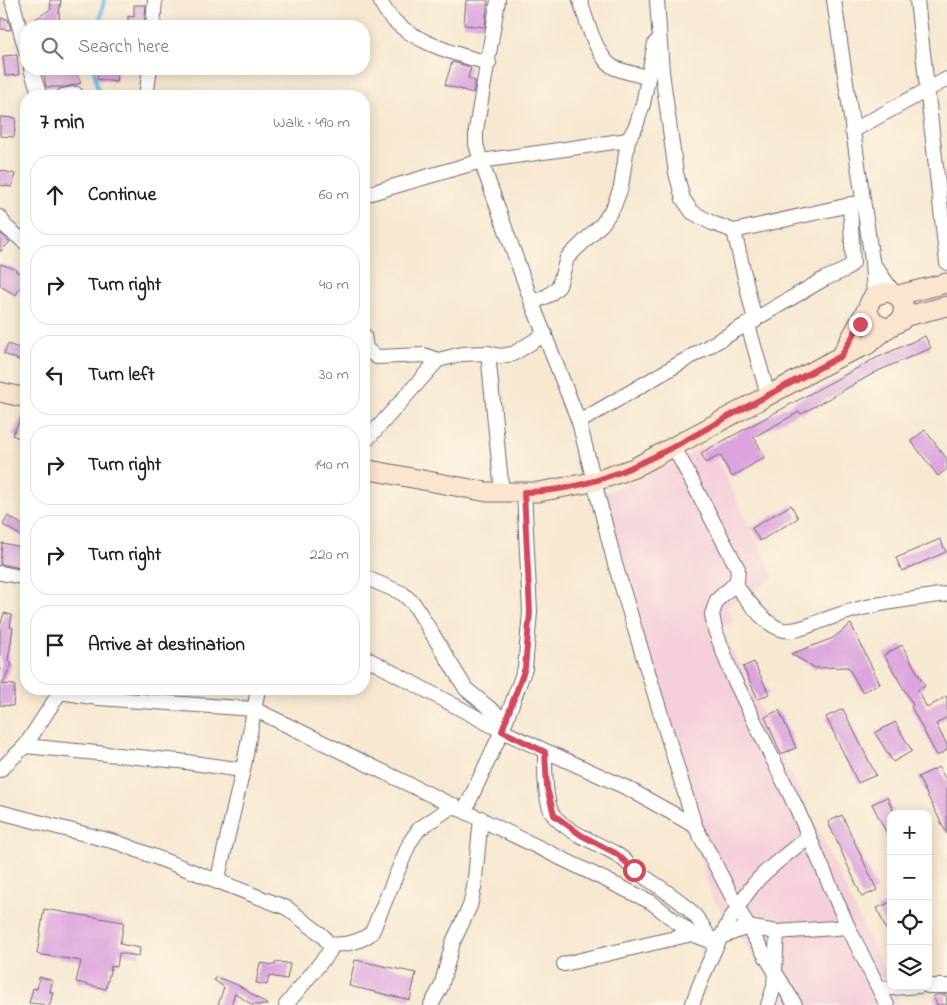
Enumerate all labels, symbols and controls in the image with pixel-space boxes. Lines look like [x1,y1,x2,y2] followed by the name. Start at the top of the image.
[20,20,370,75] search box
[38,34,66,62] icon: search
[78,34,169,61] text: Search here
[40,108,84,138] text: 7 min
[273,111,350,135] text: Walk · 490 m
[41,181,69,209] icon: ahead
[88,182,156,209] text: Continue
[319,183,349,207] text: 60 m
[41,271,69,299] icon: right
[88,272,161,299] text: Turn right
[319,273,349,297] text: 40 m
[849,313,872,336] route end
[41,361,69,389] icon: left
[88,362,155,389] text: Turn left
[319,363,349,387] text: 30 m
[41,451,69,479] icon: right
[88,452,161,479] text: Turn right
[314,453,349,477] text: 140 m
[41,541,69,569] icon: right
[88,542,161,569] text: Turn right
[310,543,349,567] text: 220 m
[41,631,69,659] icon: arrive
[88,632,245,659] text: Arrive at destination
[887,810,932,990] map controls
[887,810,932,855] button: +
[887,855,932,900] button: −
[623,859,646,882] route start
[887,900,932,945] button: locate
[887,945,932,990] button: layers

